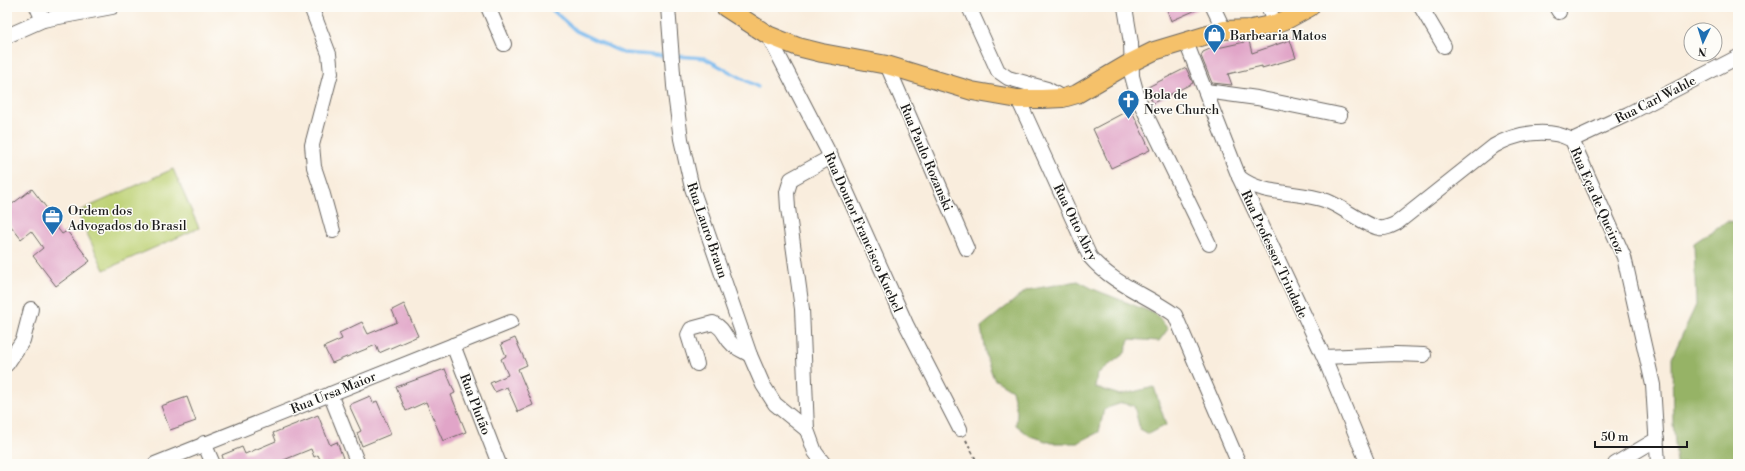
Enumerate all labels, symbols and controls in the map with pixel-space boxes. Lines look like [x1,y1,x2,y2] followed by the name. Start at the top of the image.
[1202,22,1228,55] shop icon: Barbearia Matos
[1683,22,1723,62] north arrow
[1229,28,1327,44] place label: Barbearia Matos
[1697,44,1707,58] text: N
[1612,72,1699,127] street label: Rua Carl Wahle
[1143,87,1220,118] place label: Bola de Neve Church
[1116,88,1142,121] church icon: Bola de Neve Church
[896,101,956,214] street label: Rua Paulo Rozanski
[1566,145,1628,256] street label: Rua Eça de Queiroz
[821,150,906,315] street label: Rua Doutor Francisco Kuebel
[683,180,731,280] street label: Rua Lauro Braun
[1050,181,1101,264] street label: Rua Otto Abry
[1237,188,1311,321] street label: Rua Professor Trindade
[67,203,187,234] place label: Ordem dos Advogados do Brasil
[40,204,66,237] office icon: Ordem dos Advogados do Brasil
[288,368,379,417] street label: Rua Ursa Maior
[456,371,494,437] street label: Rua Plutão
[1595,423,1687,449] scale bar
[1601,430,1629,445] text: 50 m

